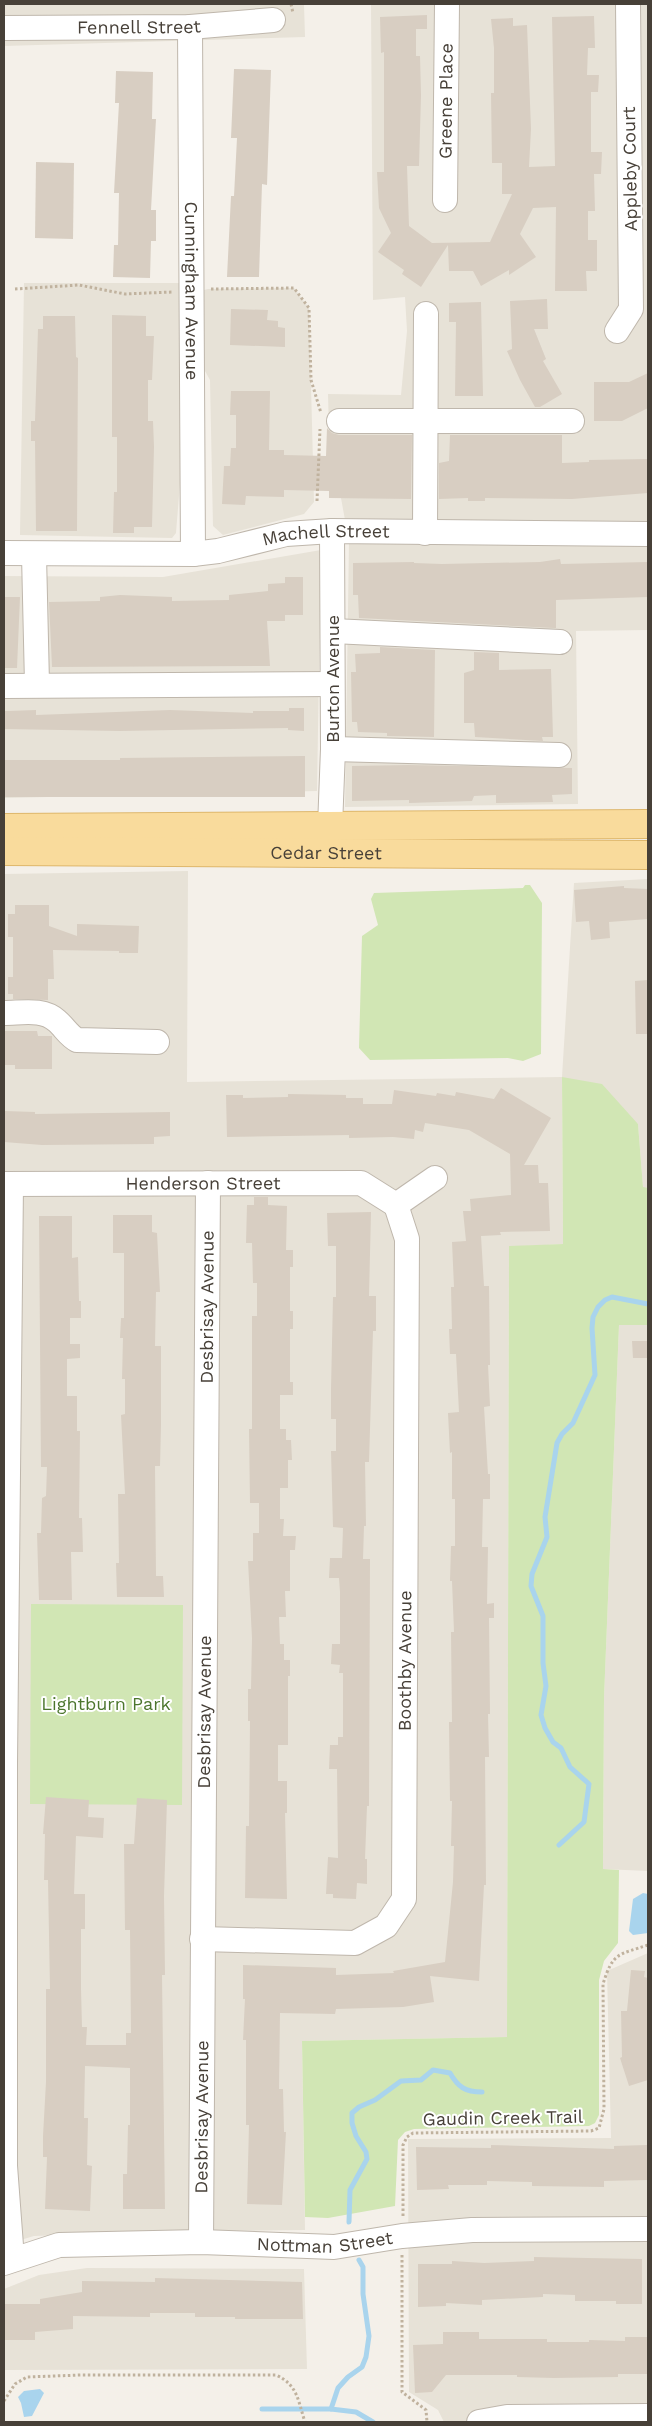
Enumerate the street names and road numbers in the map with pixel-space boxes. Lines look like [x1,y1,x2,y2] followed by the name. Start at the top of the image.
[77,15,202,38] street label: Fennell Street
[434,43,457,159] street label: Greene Place
[618,106,641,232] street label: Appleby Court
[181,201,203,381] street label: Cunningham Avenue
[260,520,390,550] street label: Machell Street
[322,615,343,743] street label: Burton Avenue
[270,842,382,863] street label: Cedar Street
[125,1172,281,1194] street label: Henderson Street
[196,1230,218,1384] street label: Desbrisay Avenue
[394,1590,415,1731] street label: Boothby Avenue
[193,1635,215,1789] street label: Desbrisay Avenue
[190,2040,212,2194] street label: Desbrisay Avenue
[423,2106,584,2129] street label: Gaudin Creek Trail
[256,2227,395,2257] street label: Nottman Street

